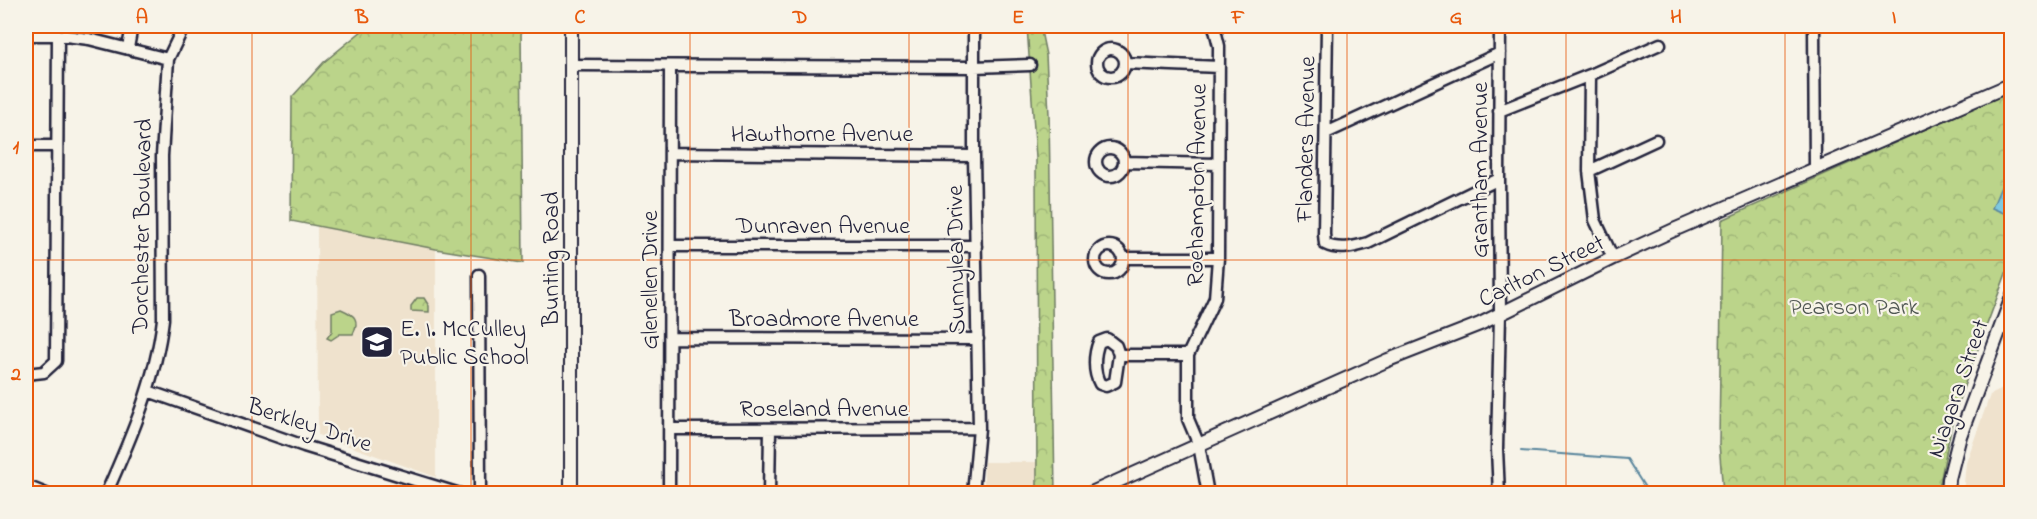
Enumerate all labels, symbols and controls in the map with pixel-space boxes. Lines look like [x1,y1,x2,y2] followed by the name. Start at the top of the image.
[136,4,148,33] text: A
[354,4,369,33] text: B
[575,4,586,33] text: C
[792,4,807,33] text: D
[1012,4,1024,33] text: E
[1231,4,1245,33] text: F
[1450,4,1463,33] text: G
[1670,4,1682,33] text: H
[1892,4,1897,33] text: I
[1289,55,1326,223] street label: Flanders Avenue
[1464,82,1499,258] street label: Grantham Avenue
[1179,83,1218,287] street label: Roehampton Avenue
[124,118,163,335] street label: Dorchester Boulevard
[731,118,913,153] street label: Hawthorne Avenue
[13,134,20,163] text: 1
[939,184,977,335] street label: Sunnylea Drive
[535,191,570,327] street label: Bunting Road
[634,210,669,350] street label: Glenellen Drive
[735,210,910,245] street label: Dunraven Avenue
[1473,227,1611,318] street label: Carlton Street
[1789,291,1919,326] park label: Pearson Park
[728,303,919,338] street label: Broadmore Avenue
[400,313,529,376] place label: E. I. McCulley Public School
[1919,315,1999,463] street label: Niagara Street
[359,324,395,360] school or university icon: E. I. McCulley Public School
[10,361,21,390] text: 2
[241,389,376,464] street label: Berkley Drive
[740,393,909,428] street label: Roseland Avenue

